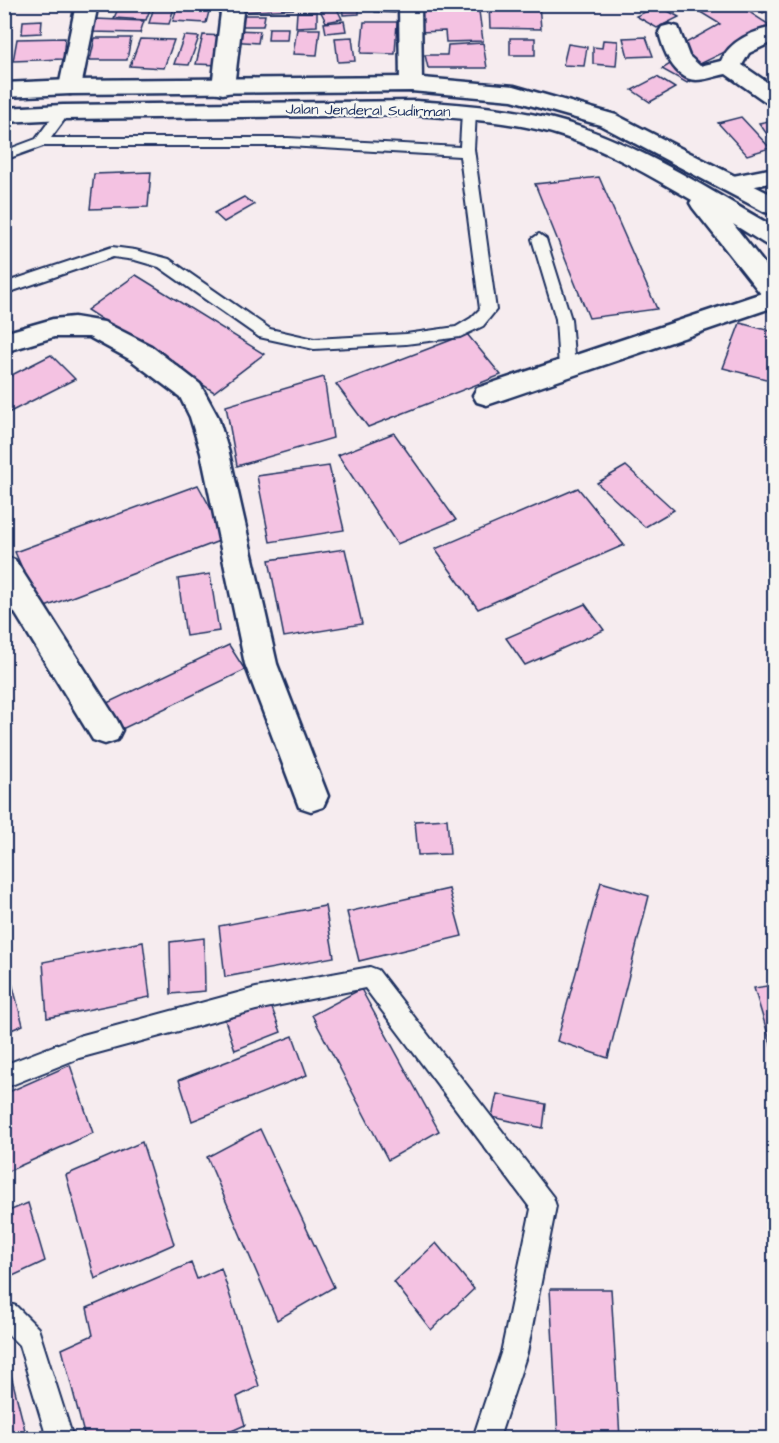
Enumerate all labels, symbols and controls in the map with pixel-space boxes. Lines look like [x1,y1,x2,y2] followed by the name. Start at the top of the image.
[285,99,451,122] street label: Jalan Jenderal Sudirman

